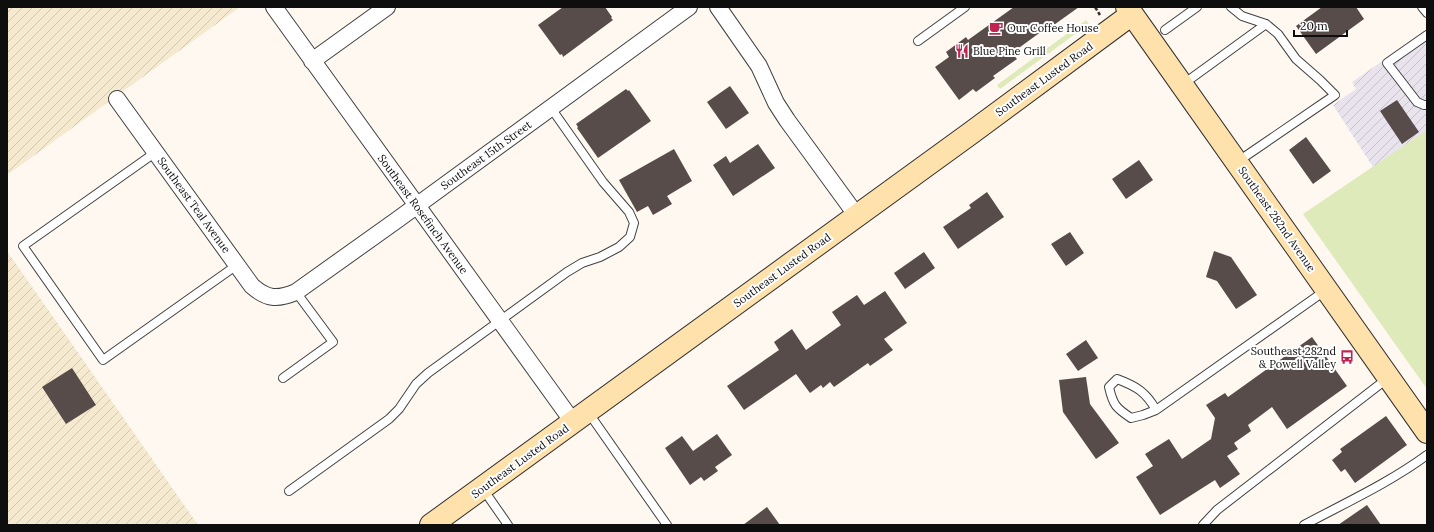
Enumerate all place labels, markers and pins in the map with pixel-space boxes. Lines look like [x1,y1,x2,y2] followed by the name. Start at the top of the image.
[988,20,1004,36] cafe icon: Our Coffee House
[1007,21,1099,35] place label: Our Coffee House
[954,43,970,59] restaurant icon: Blue Pine Grill
[973,44,1046,58] place label: Blue Pine Grill
[1251,344,1336,371] place label: Southeast 282nd & Powell Valley
[1339,349,1355,365] bus stop icon: Southeast 282nd & Powell Valley

